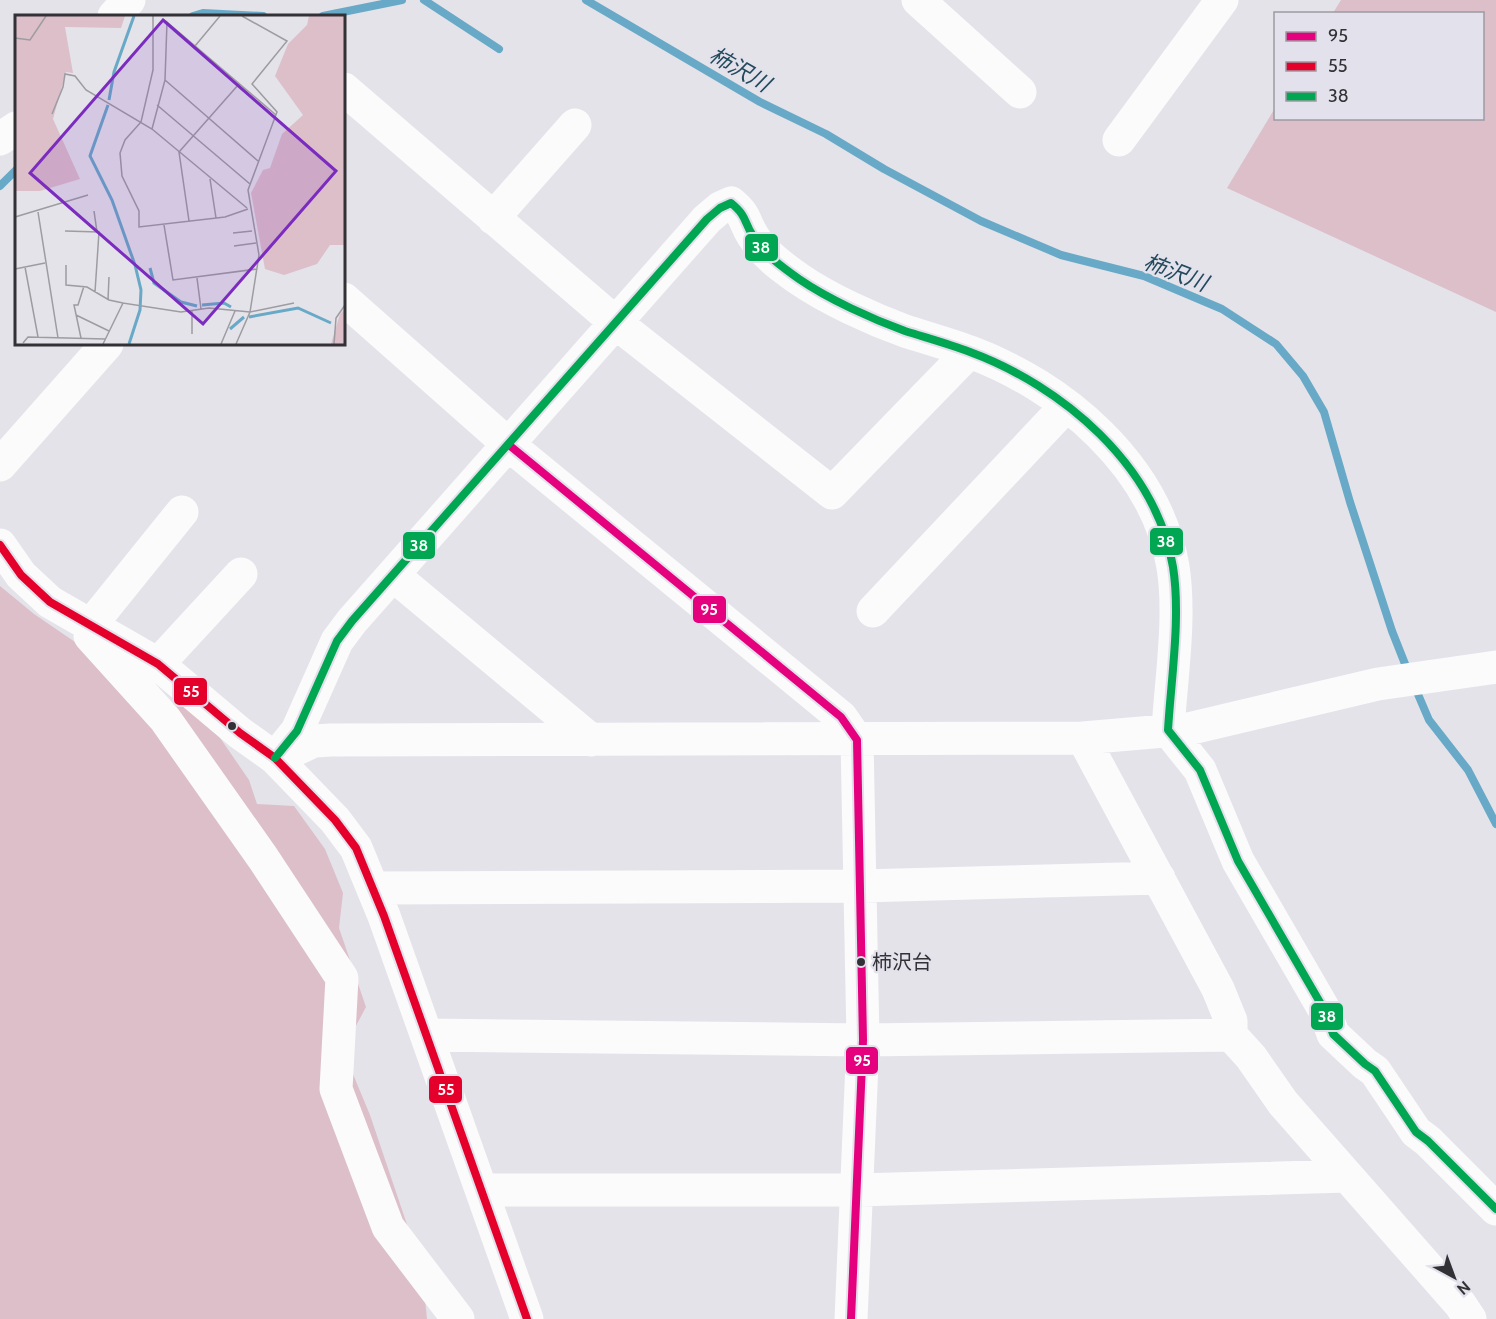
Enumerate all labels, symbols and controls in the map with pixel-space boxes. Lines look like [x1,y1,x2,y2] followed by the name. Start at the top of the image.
[1274,12,1484,120] legend
[15,15,345,345] inset map
[1328,25,1348,47] text: 95
[704,41,777,99] water label: 柿沢川
[1328,55,1347,77] text: 55
[1328,85,1349,107] text: 38
[744,233,779,262] line badge: 38
[752,238,770,257] text: 38
[1140,248,1213,298] water label: 柿沢川
[1149,527,1184,556] line badge: 38
[402,531,436,560] line badge: 38
[1157,532,1175,551] text: 38
[410,536,428,555] text: 38
[692,595,727,624] line badge: 95
[700,600,718,619] text: 95
[173,677,208,706] line badge: 55
[182,682,200,701] text: 55
[226,720,238,732] unlabelled marker
[872,950,932,974] place label: 柿沢台
[855,956,867,968] marker: 柿沢台
[1310,1002,1344,1031] line badge: 38
[1318,1007,1336,1026] text: 38
[845,1046,879,1075] line badge: 95
[853,1051,871,1070] text: 95
[428,1075,463,1104] line badge: 55
[437,1080,455,1099] text: 55
[1424,1247,1484,1307] north arrow
[1453,1277,1474,1299] text: N

